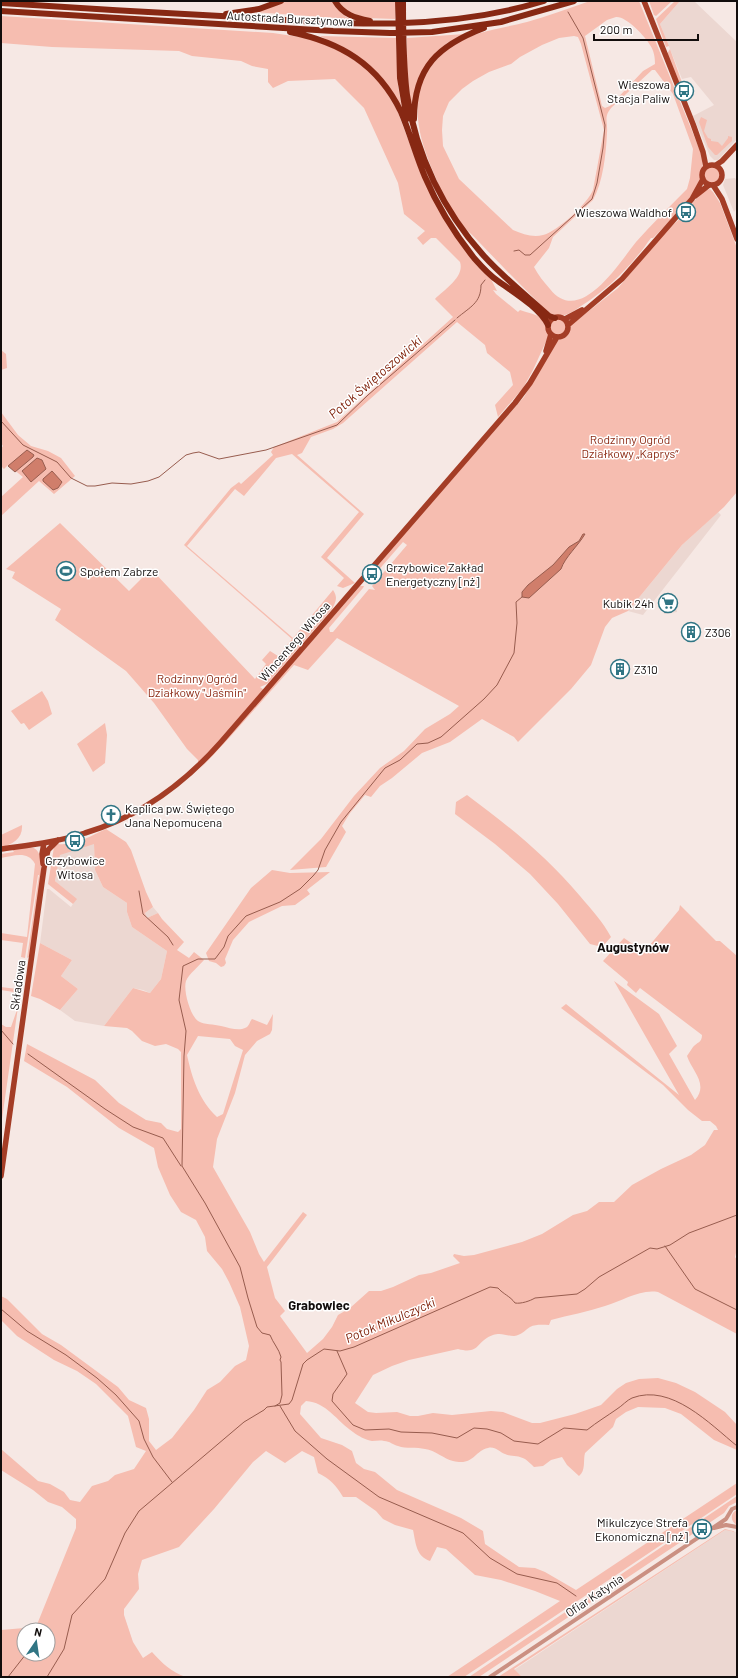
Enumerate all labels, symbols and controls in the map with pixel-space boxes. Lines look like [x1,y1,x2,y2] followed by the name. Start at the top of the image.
[226,8,354,28] street label: Autostrada Bursztynowa
[594,16,698,42] scale bar
[600,22,632,36] text: 200 m
[607,77,670,105] place label: Wieszowa Stacja Paliw
[673,80,695,102] bus stop icon: Wieszowa Stacja Paliw
[675,201,697,223] bus stop icon: Wieszowa Waldhof
[575,205,672,219] place label: Wieszowa Waldhof
[325,332,426,422] water label: Potok Świętoszowicki
[582,432,679,460] park label: Rodzinny Ogród Działkowy „Kaprys”
[55,560,77,582] sports icon: Społem Zabrze
[386,560,484,588] place label: Grzybowice Zakład Energetyczny [nż]
[361,563,383,585] bus stop icon: Grzybowice Zakład Energetyczny [nż]
[80,564,158,578] place label: Społem Zabrze
[657,592,679,614] supermarket icon: Kubik 24h
[603,596,654,610] place label: Kubik 24h
[256,598,332,684] street label: Wincentego Witosa
[680,621,702,643] building icon: Z306
[705,625,731,639] place label: Z306
[609,658,631,680] building icon: Z310
[634,662,658,676] place label: Z310
[148,671,246,699] park label: Rodzinny Ogród Działkowy "Jaśmin"
[125,801,235,829] place label: Kaplica pw. Świętego Jana Nepomucena
[100,804,122,826] church icon: Kaplica pw. Świętego Jana Nepomucena
[64,830,86,852] bus stop icon: Grzybowice Witosa
[45,853,105,881] place label: Grzybowice Witosa
[597,939,669,955] district label: Augustynów
[7,959,27,1011] street label: Składowa
[343,1294,438,1346] water label: Potok Mikulczycki
[288,1297,350,1313] district label: Grabowiec
[595,1515,688,1543] place label: Mikulczyce Strefa Ekonomiczna [nż]
[691,1518,713,1540] bus stop icon: Mikulczyce Strefa Ekonomiczna [nż]
[562,1571,626,1619] street label: Ofiar Katynia
[16,1622,56,1662] north arrow
[33,1625,43,1639] text: N

